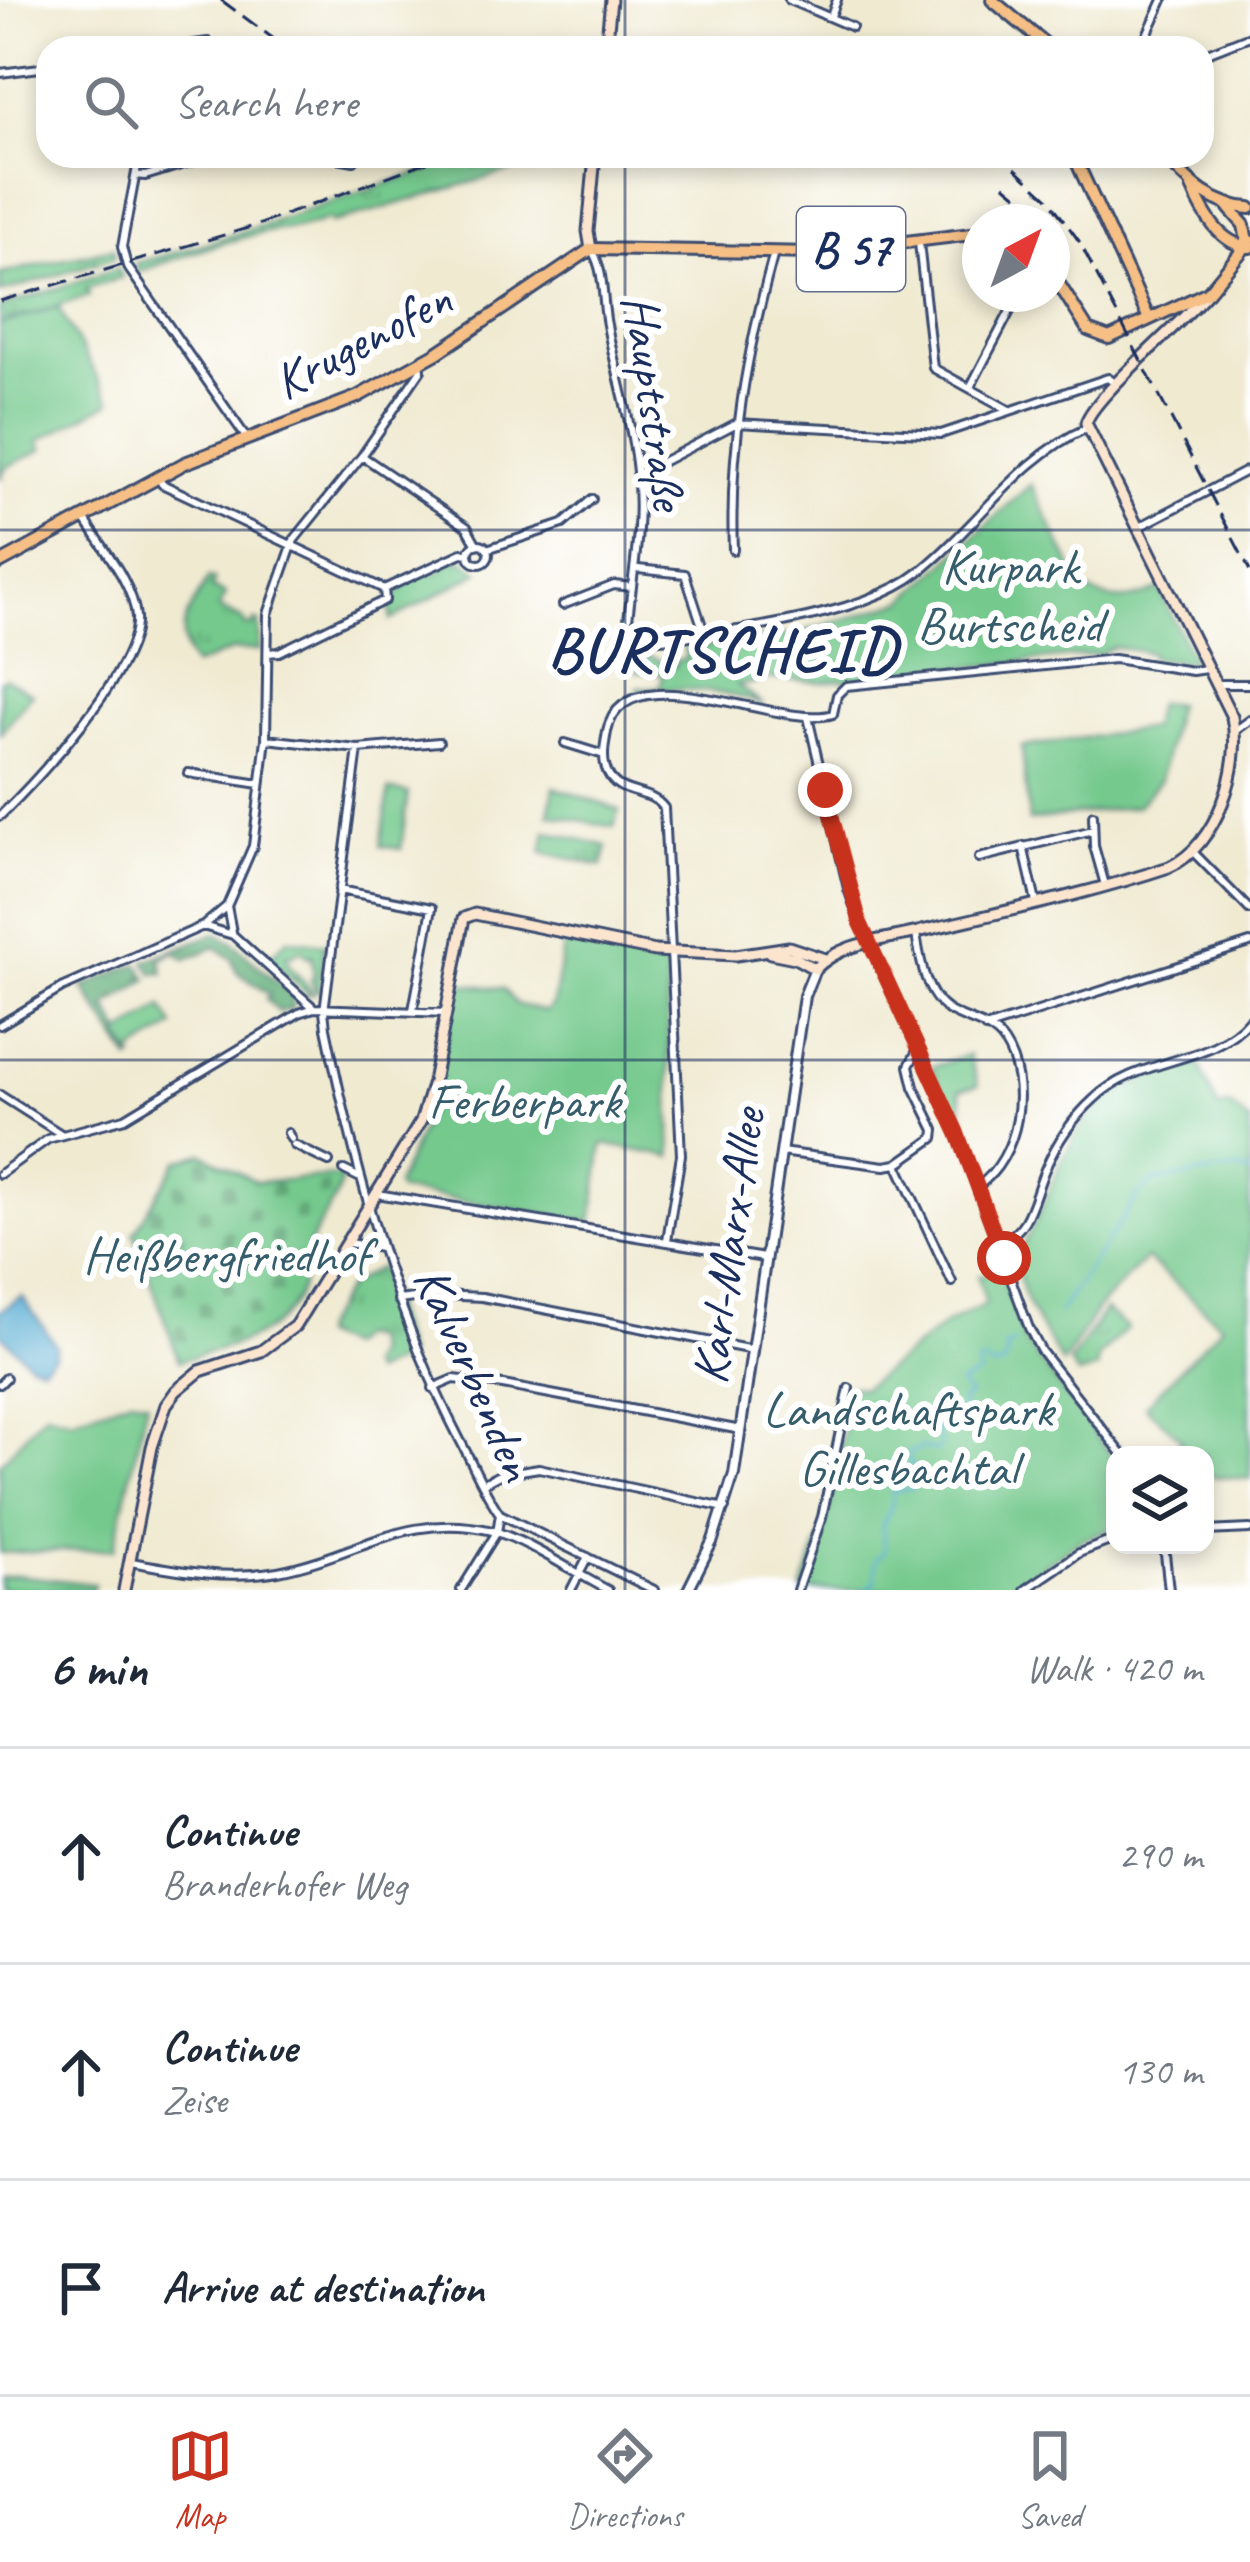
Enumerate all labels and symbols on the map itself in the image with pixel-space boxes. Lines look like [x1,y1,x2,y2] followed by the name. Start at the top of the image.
[962,204,1070,312] north arrow
[797,207,905,291] road number: B 57
[262,266,463,413] street label: Krugenofen
[608,290,702,517] street label: Hauptstraße
[917,534,1110,657] park label: Kurpark Burtscheid
[548,610,902,689] district label: BURTSCHEID
[798,763,852,817] route end
[428,1069,623,1133] park label: Ferberpark
[677,1101,779,1387] street label: Karl-Marx-Allee
[83,1223,379,1287] park label: Heißbergfriedhof
[977,1231,1031,1285] route start
[400,1256,551,1492] street label: Kalverbenden
[763,1377,1057,1500] park label: Landschaftspark Gillesbachtal

